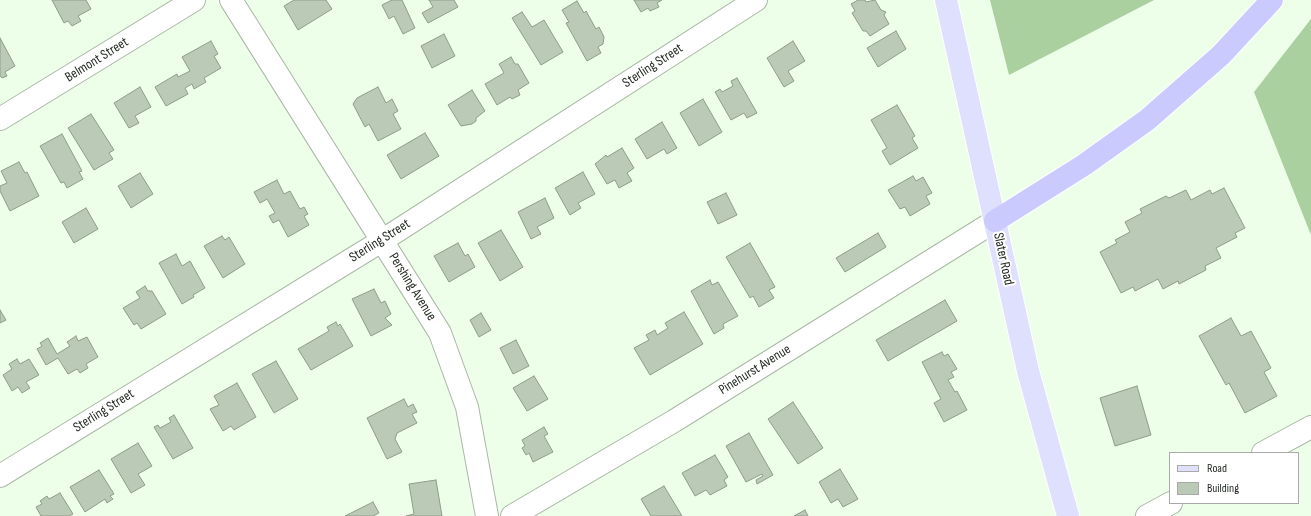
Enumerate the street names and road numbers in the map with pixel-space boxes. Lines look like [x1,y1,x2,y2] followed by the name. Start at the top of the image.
[62,34,132,86] street label: Belmont Street
[620,40,686,92] street label: Sterling Street
[346,216,414,266] street label: Sterling Street
[989,231,1017,287] street label: Slater Road
[384,250,440,324] street label: Pershing Avenue
[716,341,794,399] street label: Pinehurst Avenue
[70,386,138,436] street label: Sterling Street

